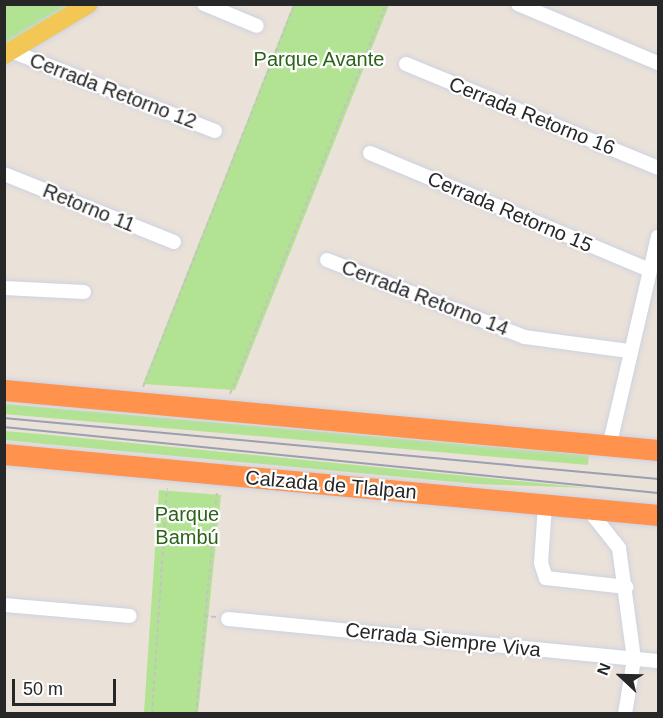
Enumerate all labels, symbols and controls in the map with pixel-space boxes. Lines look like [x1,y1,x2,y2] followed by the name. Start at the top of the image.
[253,47,385,71] park label: Parque Avante
[26,48,200,134] street label: Cerrada Retorno 12
[446,72,618,160] street label: Cerrada Retorno 16
[424,166,596,258] street label: Cerrada Retorno 15
[39,179,139,237] street label: Retorno 11
[338,255,512,341] street label: Cerrada Retorno 14
[244,466,418,504] street label: Calzada de Tlalpan
[155,502,219,549] park label: Parque Bambú
[344,618,542,662] street label: Cerrada Siempre Viva
[591,646,651,706] north arrow
[594,661,614,678] text: N
[15,667,118,705] scale bar
[23,679,63,699] text: 50 m

